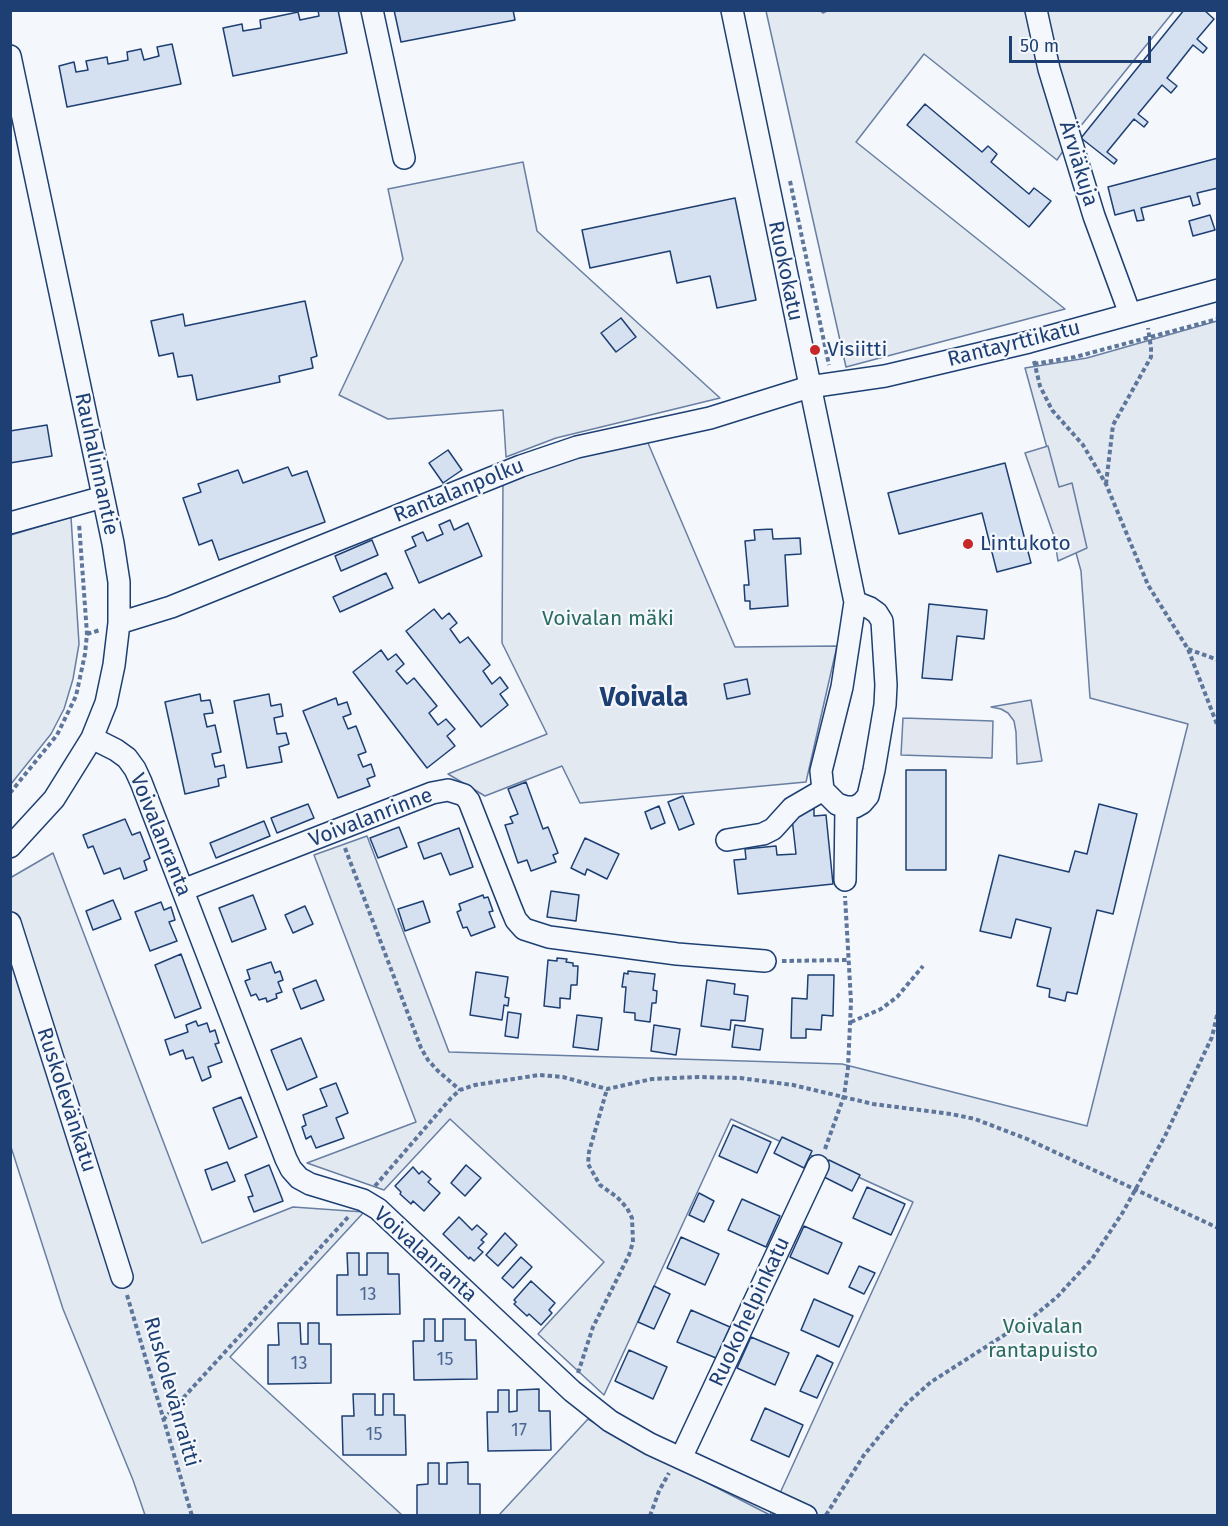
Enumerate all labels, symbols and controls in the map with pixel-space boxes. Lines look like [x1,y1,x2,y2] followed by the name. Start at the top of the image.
[1012,24,1154,62] scale bar
[1020,35,1059,57] text: 50 m
[1053,118,1103,210] street label: Ärviäkuja
[762,219,808,323] street label: Ruokokatu
[945,315,1083,373] street label: Rantayrttikatu
[827,337,887,363] place label: Visiitti
[808,343,822,357] marker: Visiitti
[69,390,123,538] street label: Rauhalinnantie
[390,453,528,529] street label: Rantalanpolku
[980,531,1071,557] place label: Lintukoto
[961,537,975,551] marker: Lintukoto
[542,606,674,632] park label: Voivalan mäki
[600,682,688,714] district label: Voivala
[124,770,196,900] street label: Voivalanranta
[306,783,436,853] street label: Voivalanrinne
[31,1025,101,1175] street label: Ruskolevänkatu
[368,1202,482,1308] street label: Voivalanranta
[704,1233,796,1391] street label: Ruokohelpinkatu
[360,1284,376,1306] house number: 13
[138,1314,204,1470] street label: Ruskolevänraitti
[988,1314,1098,1364] park label: Voivalan rantapuisto
[437,1349,453,1371] house number: 15
[291,1353,307,1375] house number: 13
[511,1420,527,1442] house number: 17
[366,1424,382,1446] house number: 15

